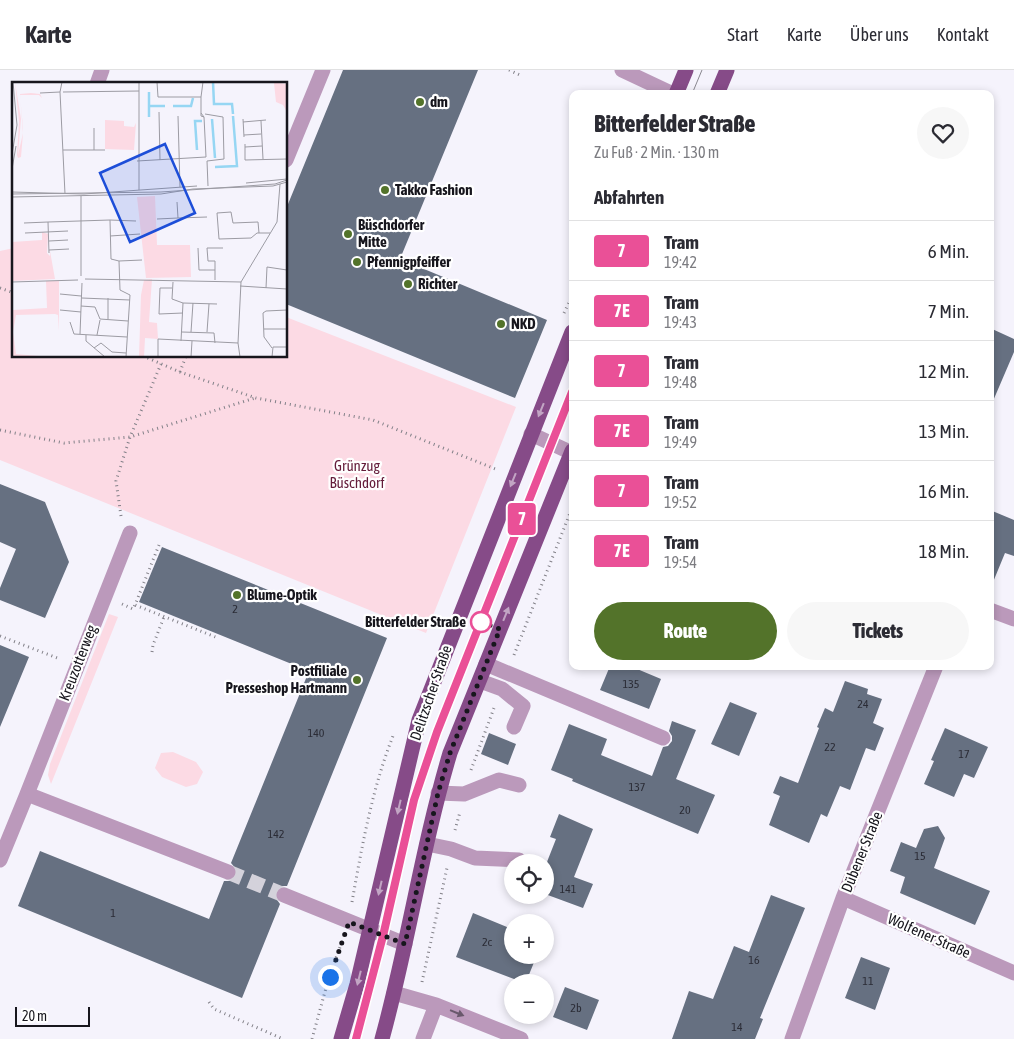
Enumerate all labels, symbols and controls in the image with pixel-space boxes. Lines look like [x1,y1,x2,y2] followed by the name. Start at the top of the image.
[25,21,72,48] text: Karte
[727,24,759,45] text: Start
[787,24,822,45] text: Karte
[850,24,909,45] text: Über uns
[937,24,989,45] text: Kontakt
[12,82,288,358] inset map
[430,93,448,110] place label: dm
[414,96,426,108] marker: dm
[917,107,969,159] button: heart
[594,110,755,137] text: Bitterfelder Straße
[594,143,719,161] text: Zu Fuß · 2 Min. · 130 m
[395,181,473,198] place label: Takko Fashion
[379,184,391,196] marker: Takko Fashion
[594,186,664,208] text: Abfahrten
[358,216,425,250] place label: Büschdorfer Mitte
[342,228,354,240] marker: Büschdorfer Mitte
[664,231,699,253] text: Tram
[617,240,626,261] text: 7
[928,240,969,262] text: 6 Min.
[367,253,451,270] place label: Pfennigpfeiffer
[664,253,697,271] text: 19:42
[351,256,363,268] marker: Pfennigpfeiffer
[418,275,458,292] place label: Richter
[402,278,414,290] marker: Richter
[664,291,699,313] text: Tram
[613,300,630,321] text: 7E
[928,300,969,322] text: 7 Min.
[664,313,697,331] text: 19:43
[511,315,536,332] place label: NKD
[495,318,507,330] marker: NKD
[664,351,699,373] text: Tram
[617,360,626,381] text: 7
[919,360,969,382] text: 12 Min.
[664,373,697,391] text: 19:48
[537,402,544,417] one-way arrow
[664,411,699,433] text: Tram
[613,420,630,441] text: 7E
[919,420,969,442] text: 13 Min.
[664,433,697,451] text: 19:49
[329,457,385,491] park label: Grünzug Büschdorf
[664,471,699,493] text: Tram
[509,472,516,487] one-way arrow
[617,480,626,501] text: 7
[919,480,969,502] text: 16 Min.
[664,493,697,511] text: 19:52
[506,503,538,535] line badge: 7
[518,508,526,529] text: 7
[664,531,699,553] text: Tram
[613,540,630,561] text: 7E
[919,540,969,562] text: 18 Min.
[664,553,697,571] text: 19:54
[247,586,317,603] place label: Blume-Optik
[231,589,243,601] marker: Blume-Optik
[232,602,238,616] house number: 2
[594,602,777,660] button: Route
[787,602,969,660] button: Tickets
[503,607,510,622] one-way arrow
[470,611,492,633] marker: Bitterfelder Straße
[365,613,466,630] place label: Bitterfelder Straße
[55,622,100,703] street label: Kreuzotterweg
[406,643,455,743] street label: Delitzscher Straße
[226,662,347,696] place label: Postfiliale Presseshop Hartmann
[351,674,363,686] marker: Postfiliale Presseshop Hartmann
[623,677,639,691] house number: 135
[857,697,869,711] house number: 24
[308,726,325,740] house number: 140
[824,740,836,754] house number: 22
[958,747,970,761] house number: 17
[629,780,646,794] house number: 137
[395,800,403,815] one-way arrow
[679,803,691,817] house number: 20
[838,809,886,895] street label: Dübener Straße
[268,827,284,841] house number: 142
[914,849,926,863] house number: 15
[504,854,554,1024] map controls
[504,854,554,904] button: locate
[376,881,384,896] one-way arrow
[560,882,577,896] house number: 141
[110,906,116,920] house number: 1
[885,910,973,961] street label: Wolfener Straße
[504,914,554,964] button: +
[482,935,493,949] house number: 2c
[748,953,760,967] house number: 16
[318,965,343,990] your location
[355,970,363,985] one-way arrow
[504,974,554,1024] button: −
[862,974,874,988] house number: 11
[570,1001,582,1015] house number: 2b
[15,1004,90,1027] scale bar
[22,1008,47,1024] text: 20 m
[450,1010,464,1018] one-way arrow
[731,1020,743,1034] house number: 14

